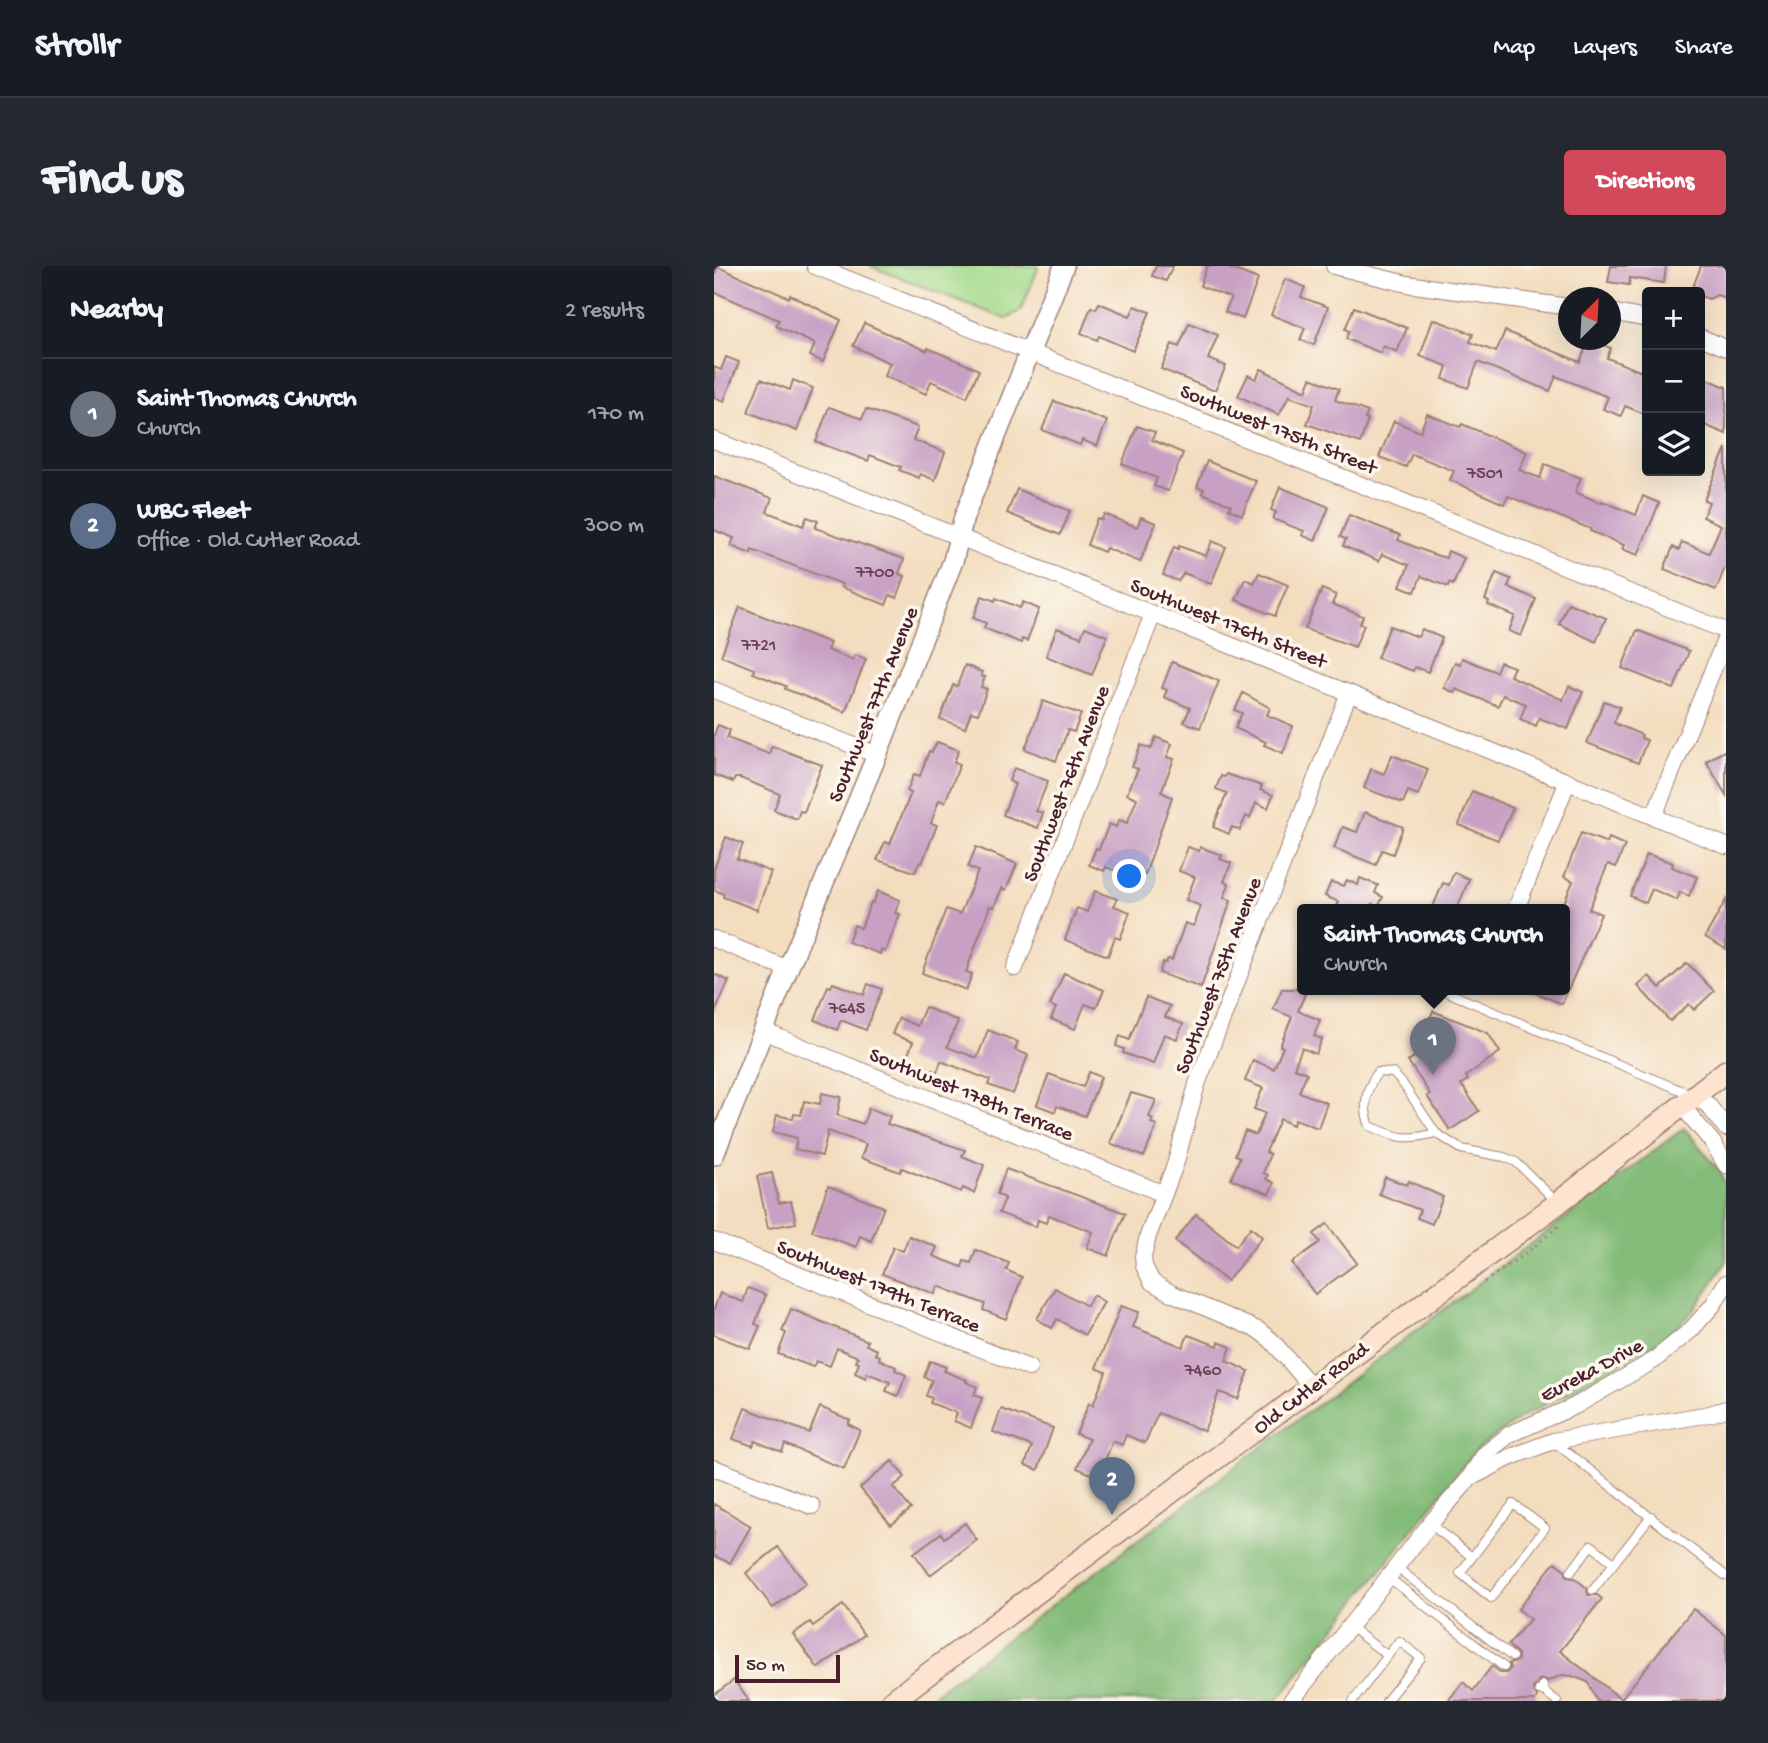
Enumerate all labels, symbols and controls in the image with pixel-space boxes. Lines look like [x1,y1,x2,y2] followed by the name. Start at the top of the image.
[35,29,119,67] text: Strollr
[1493,34,1535,63] text: Map
[1573,34,1637,63] text: Layers
[1675,34,1733,63] text: Share
[1564,150,1726,215] button: Directions
[42,153,182,211] text: Find us
[1558,287,1621,350] north arrow
[1642,287,1705,476] map controls
[1642,287,1705,350] button: +
[70,294,163,329] text: Nearby
[565,298,644,325] text: 2 results
[1642,350,1705,413] button: −
[1176,380,1382,483] street label: Southwest 175th Street
[137,385,357,416] text: Saint Thomas Church
[88,401,98,428] text: 1
[588,401,644,428] text: 170 m
[1642,413,1705,476] button: layers
[137,416,201,443] text: Church
[1466,464,1503,485] house number: 7501
[137,497,249,528] text: WBC Fleet
[87,513,99,540] text: 2
[584,513,644,540] text: 300 m
[137,528,359,555] text: Office · Old Cutler Road
[854,563,895,584] house number: 7700
[1126,574,1332,677] street label: Southwest 176th Street
[825,603,926,807] street label: Southwest 77th Avenue
[741,636,776,657] house number: 7721
[1019,681,1118,886] street label: Southwest 76th Avenue
[1112,859,1146,893] your location
[1171,873,1270,1078] street label: Southwest 75th Avenue
[1297,904,1570,995] popup
[1324,921,1543,952] text: Saint Thomas Church
[1324,952,1388,979] text: Church
[828,999,865,1020] house number: 7645
[1410,1017,1456,1075] pin: 1
[865,1044,1077,1149] street label: Southwest 178th Terrace
[772,1236,984,1341] street label: Southwest 179th Terrace
[1537,1334,1649,1410] street label: Eureka Drive
[1249,1337,1376,1441] street label: Old Cutler Road
[1183,1361,1222,1382] house number: 7460
[1089,1457,1135,1515] pin: 2
[735,1652,840,1684] scale bar
[746,1655,785,1678] text: 50 m

